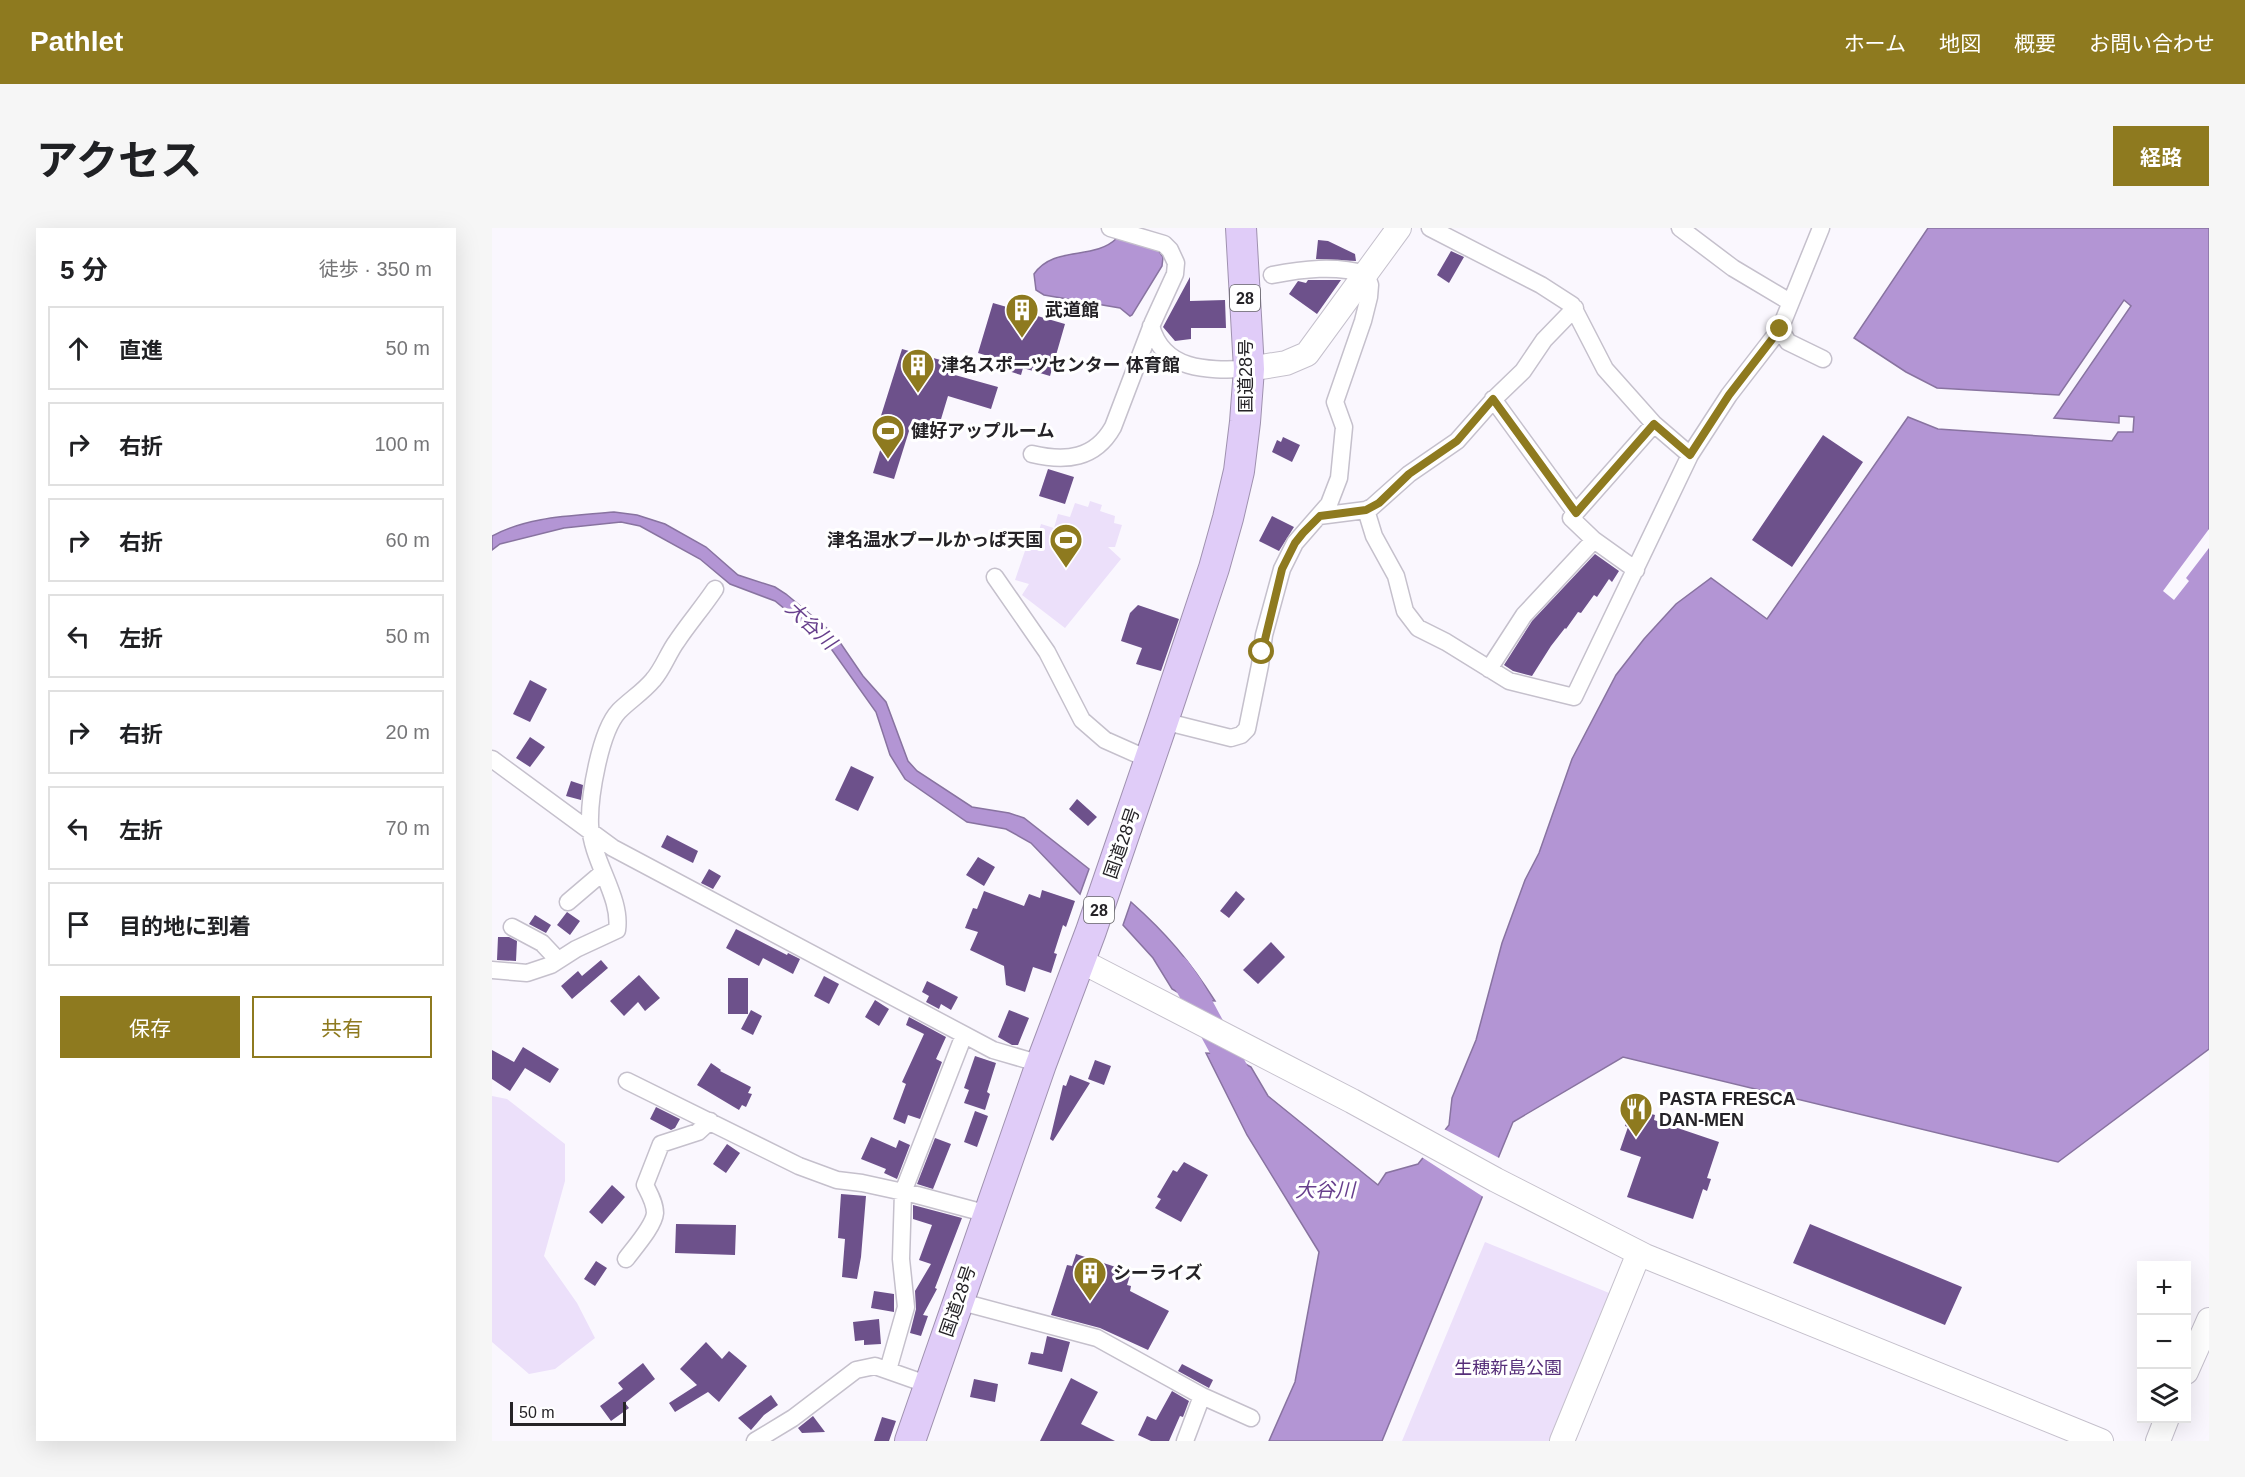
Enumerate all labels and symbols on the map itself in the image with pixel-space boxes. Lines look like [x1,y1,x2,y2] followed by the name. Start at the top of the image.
[1230,285,1260,311] road number: 28
[1004,292,1040,339] building icon: 武道館
[1045,300,1099,320] place label: 武道館
[1766,315,1792,341] route end
[1236,339,1256,413] street label: 国道28号
[900,347,936,394] building icon: 津名スポーツセンター 体育館
[941,355,1180,375] place label: 津名スポーツセンター 体育館
[870,413,906,460] sports icon: 健好アップルーム
[911,421,1054,441] place label: 健好アップルーム
[1048,522,1084,569] sports icon: 津名温水プールかっぱ天国
[827,530,1043,550] place label: 津名温水プールかっぱ天国
[782,596,842,655] water label: 大谷川
[1248,638,1274,664] route start
[1100,805,1144,881] street label: 国道28号
[1084,897,1114,923] road number: 28
[1659,1089,1796,1130] place label: PASTA FRESCA DAN-MEN
[1618,1091,1654,1138] restaurant icon: PASTA FRESCA DAN-MEN
[1295,1179,1357,1201] water label: 大谷川
[1072,1255,1108,1302] building icon: シーライズ
[936,1263,980,1339] street label: 国道28号
[1113,1263,1202,1283] place label: シーライズ
[1454,1358,1562,1378] park label: 生穂新島公園
[510,1399,626,1426] scale bar

